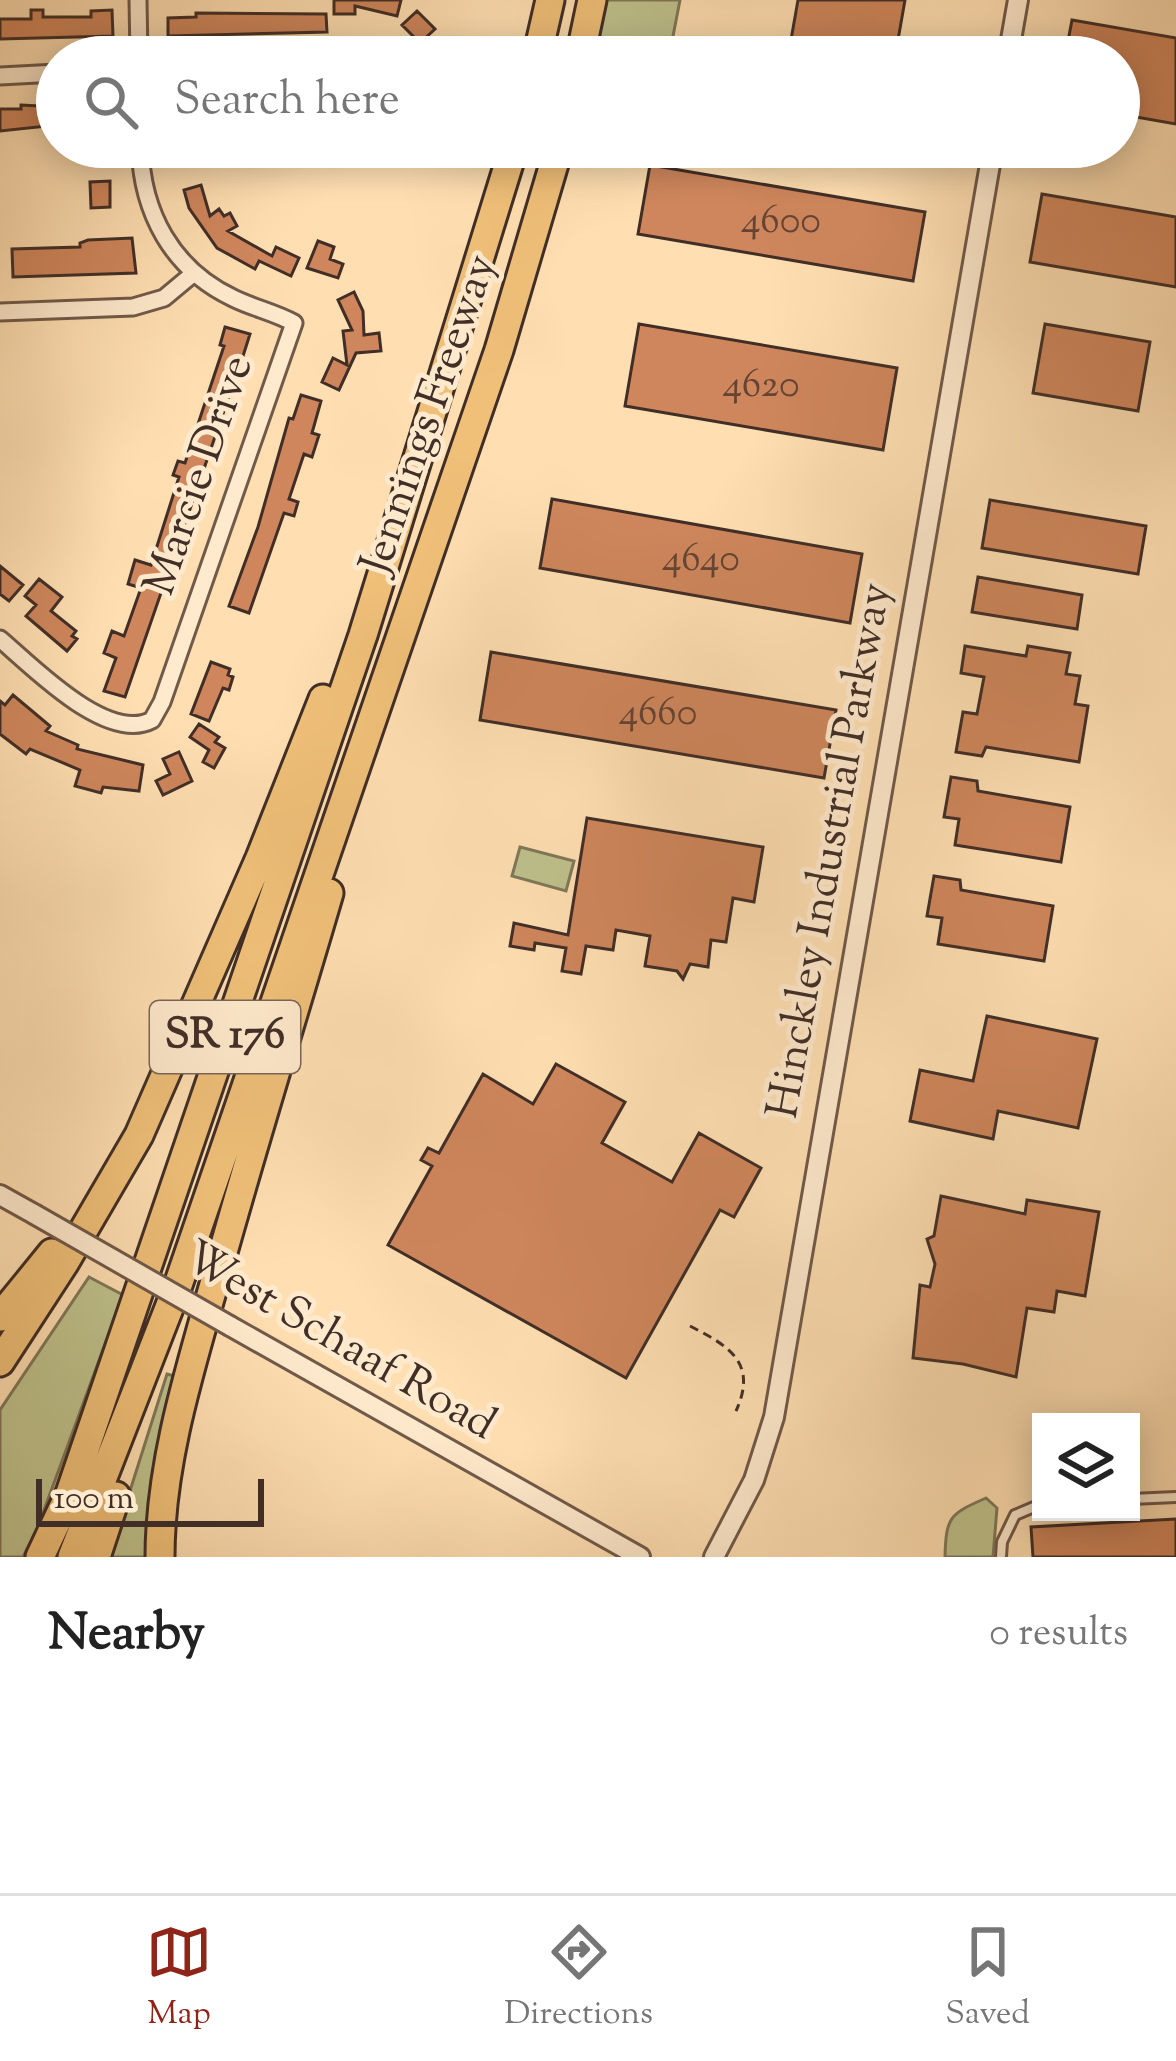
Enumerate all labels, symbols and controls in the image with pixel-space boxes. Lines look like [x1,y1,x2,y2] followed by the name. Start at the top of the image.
[36,36,1140,168] search box
[78,69,144,135] icon: search
[174,70,400,135] text: Search here
[741,195,821,251] house number: 4600
[345,247,516,586] street label: Jennings Freeway
[130,347,272,605] street label: Marcie Drive
[722,359,800,415] house number: 4620
[662,533,740,589] house number: 4640
[753,578,911,1124] street label: Hinckley Industrial Parkway
[619,687,697,743] house number: 4660
[150,1001,300,1073] road number: SR 176
[171,1227,507,1459] street label: West Schaaf Road
[1032,1413,1140,1521] map controls
[1032,1413,1140,1521] button: layers
[36,1473,264,1526] scale bar
[54,1476,134,1524] text: 100 m
[48,1599,205,1672] text: Nearby
[989,1607,1128,1663] text: 0 results
[146,1919,212,2039] tab: Map
[504,1919,653,2039] tab: Directions
[945,1919,1030,2039] tab: Saved

